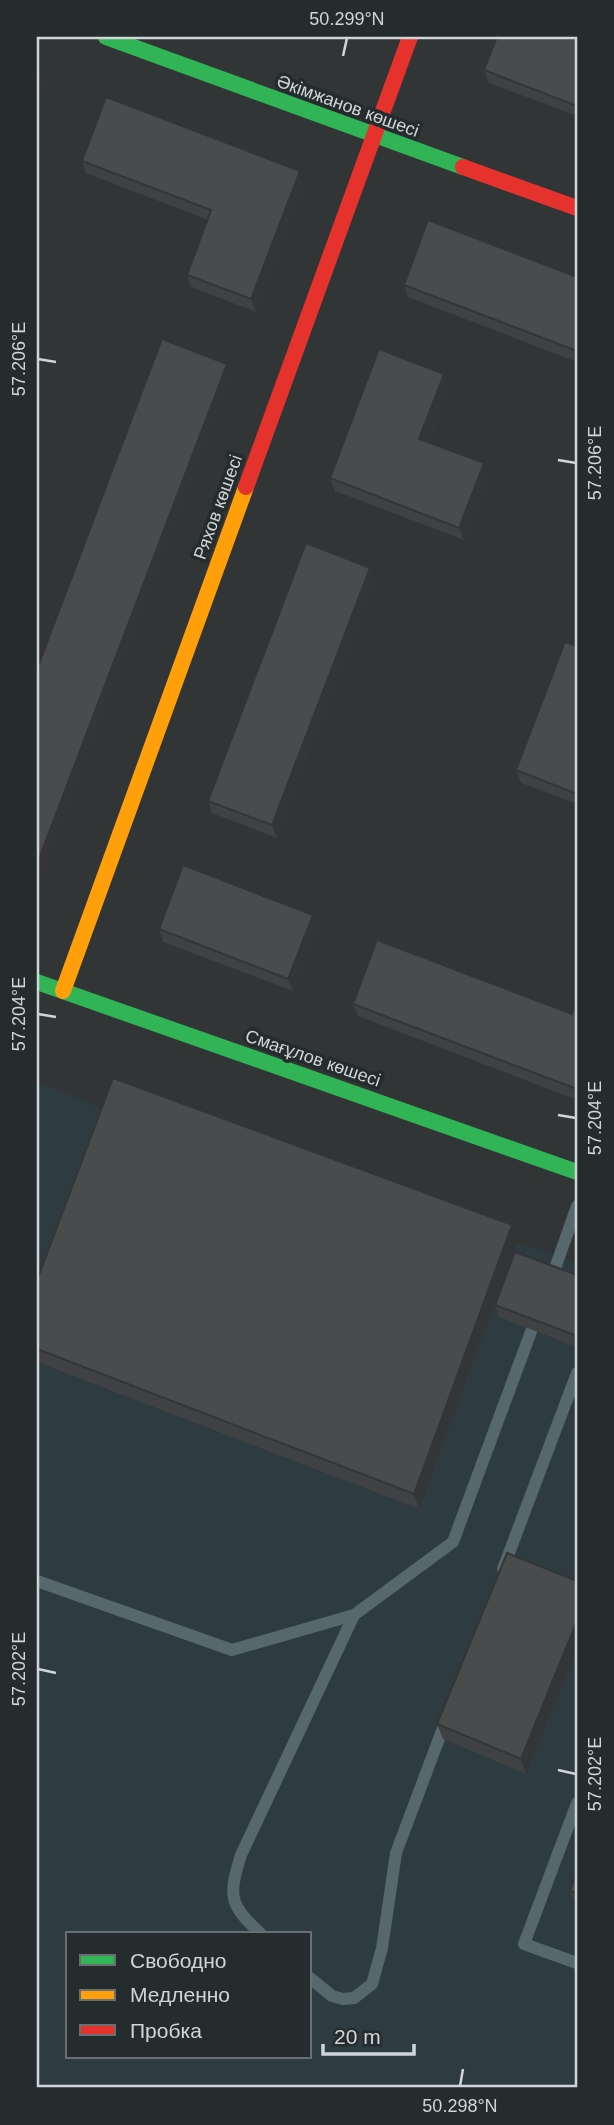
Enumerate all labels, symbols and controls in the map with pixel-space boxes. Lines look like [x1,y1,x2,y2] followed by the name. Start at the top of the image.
[309,9,385,29] text: 50.299°N
[274,71,422,141] street label: Әкімжанов көшесі
[9,322,29,396] text: 57.206°E
[585,426,605,500] text: 57.206°E
[190,452,246,562] street label: Ряхов көшесі
[9,977,29,1051] text: 57.204°E
[243,1025,383,1091] street label: Смағұлов көшесі
[585,1081,605,1155] text: 57.204°E
[9,1632,29,1706] text: 57.202°E
[585,1737,605,1811] text: 57.202°E
[66,1932,312,2058] legend
[130,1949,227,1972] text: Свободно
[130,1983,230,2006] text: Медленно
[323,2013,414,2057] scale bar
[130,2019,202,2042] text: Пробка
[334,2025,381,2048] text: 20 m
[422,2096,498,2116] text: 50.298°N

